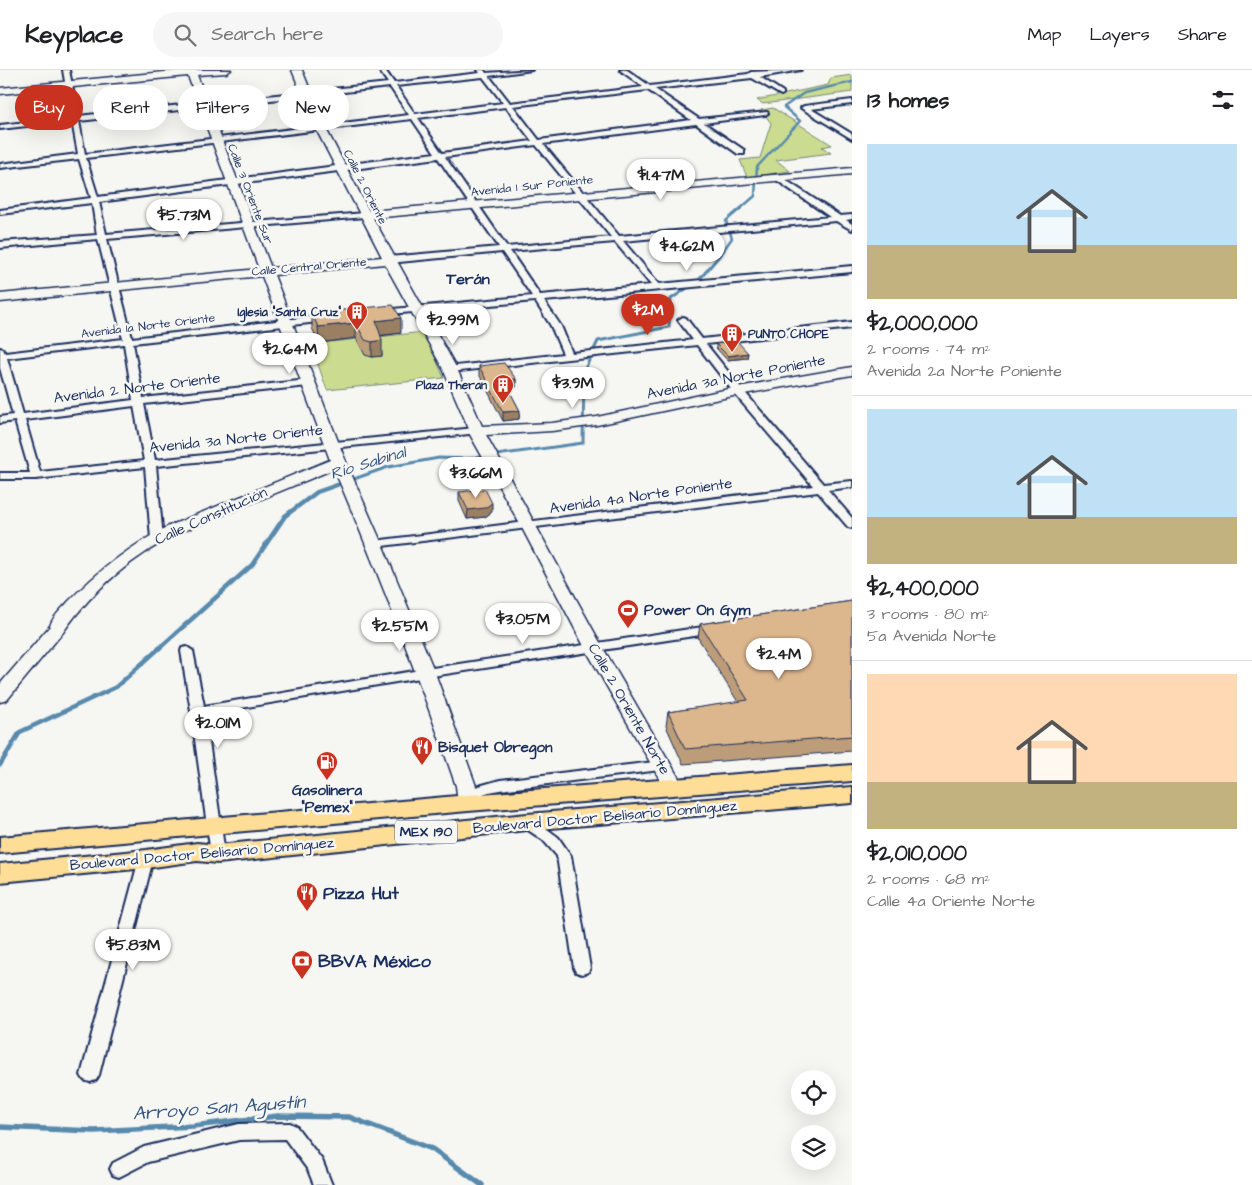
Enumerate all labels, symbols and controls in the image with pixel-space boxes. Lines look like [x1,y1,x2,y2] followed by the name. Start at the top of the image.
[153,12,503,57] search box
[25,18,123,52] text: Keyplace
[171,21,199,49] icon: search
[211,21,323,48] text: Search here
[1027,22,1061,47] text: Map
[1089,22,1150,47] text: Layers
[1178,22,1227,47] text: Share
[15,85,83,130] chip: Buy
[93,85,168,130] chip: Rent
[178,85,268,130] chip: Filters
[278,85,349,130] chip: New
[867,86,949,115] text: 13 homes
[1209,86,1237,114] icon: filters
[223,141,277,247] street label: Calle 3 Oriente Sur
[339,147,391,228] street label: Calle 2 Oriente
[620,158,702,201] pin: $1.47M
[637,164,685,186] text: $1.47M
[470,171,595,201] street label: Avenida 1 Sur Poniente
[1007,176,1097,266] icon: home
[143,198,225,241] pin: $5.73M
[157,204,211,226] text: $5.73M
[646,230,728,272] pin: $4.62M
[660,235,714,257] text: $4.62M
[251,253,368,280] street label: Calle Central Oriente
[445,268,490,290] district label: Terán
[624,294,672,336] pin: $2M
[632,299,664,321] text: $2M
[345,300,369,331] building icon: Iglesia "Santa Cruz"
[237,304,341,323] place label: Iglesia "Santa Cruz"
[412,304,494,346] pin: $2.99M
[80,309,217,343] street label: Avenida 1a Norte Oriente
[427,309,479,331] text: $2.99M
[867,309,978,338] text: $2,000,000
[720,322,744,353] building icon: PUNTO CHOPE
[748,326,830,343] place label: PUNTO CHOPE
[249,332,331,375] pin: $2.64M
[263,338,317,360] text: $2.64M
[867,338,991,360] text: 2 rooms · 74 m²
[645,349,827,405] street label: Avenida 3a Norte Poniente
[867,360,1062,382] text: Avenida 2a Norte Poniente
[538,366,608,409] pin: $3.9M
[52,367,222,409] street label: Avenida 2 Norte Oriente
[552,372,594,394] text: $3.9M
[491,373,515,404] building icon: Plaza Theran
[416,377,487,394] place label: Plaza Theran
[148,419,324,459] street label: Avenida 3a Norte Oriente
[328,440,411,485] water label: Río Sabinal
[1007,442,1097,532] icon: home
[435,456,517,499] pin: $3.66M
[450,462,502,484] text: $3.66M
[548,473,734,519] street label: Avenida 4a Norte Poniente
[152,482,271,550] street label: Calle Constitución
[867,574,979,603] text: $2,400,000
[616,598,640,629] sports icon: Power On Gym
[644,600,751,622] place label: Power On Gym
[482,602,564,645] pin: $3.05M
[867,603,989,625] text: 3 rooms · 80 m²
[496,608,550,630] text: $3.05M
[359,610,441,652] pin: $2.55M
[372,615,428,637] text: $2.55M
[867,625,996,647] text: 5a Avenida Norte
[744,638,814,680] pin: $2.4M
[583,640,675,778] street label: Calle 2 Oriente Norte
[757,643,801,665] text: $2.4M
[177,706,259,749] pin: $2.01M
[1007,707,1097,797] icon: home
[195,712,241,734] text: $2.01M
[410,735,434,766] restaurant icon: Bisquet Obregon
[438,737,553,760] place label: Bisquet Obregon
[315,750,339,781] fuel station icon: Gasolinera "Pemex"
[292,780,362,818] place label: Gasolinera "Pemex"
[472,795,739,840] street label: Boulevard Doctor Belisario Domínguez
[395,820,457,844] road number: MEX 190
[69,832,336,877] street label: Boulevard Doctor Belisario Domínguez
[867,839,967,868] text: $2,010,000
[867,868,990,890] text: 2 rooms · 68 m²
[295,881,319,912] restaurant icon: Pizza Hut
[323,881,399,906] place label: Pizza Hut
[867,890,1035,912] text: Calle 4a Oriente Norte
[92,928,174,971] pin: $5.83M
[106,934,160,956] text: $5.83M
[290,949,314,980] bank icon: BBVA México
[318,949,432,974] place label: BBVA México
[791,1070,836,1170] map controls
[791,1070,836,1115] button: locate
[132,1088,308,1127] water label: Arroyo San Agustín
[791,1125,836,1170] button: layers

